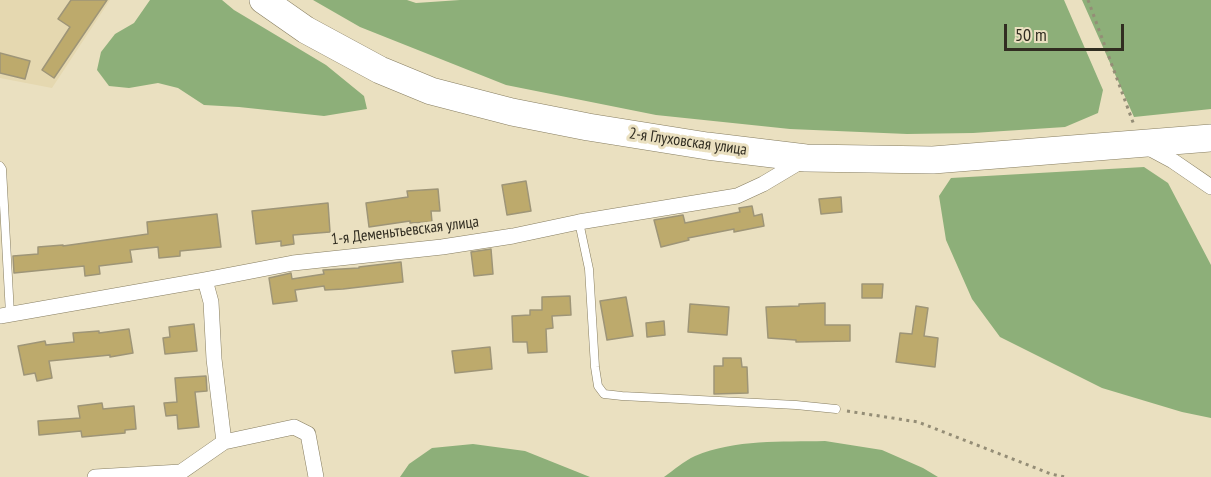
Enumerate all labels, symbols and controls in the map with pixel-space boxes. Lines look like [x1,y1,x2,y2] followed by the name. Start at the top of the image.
[1007,12,1127,50] scale bar
[1015,23,1047,46] text: 50 m
[628,124,748,160] street label: 2-я Глуховская улица
[330,212,480,250] street label: 1-я Деменьтьевская улица

